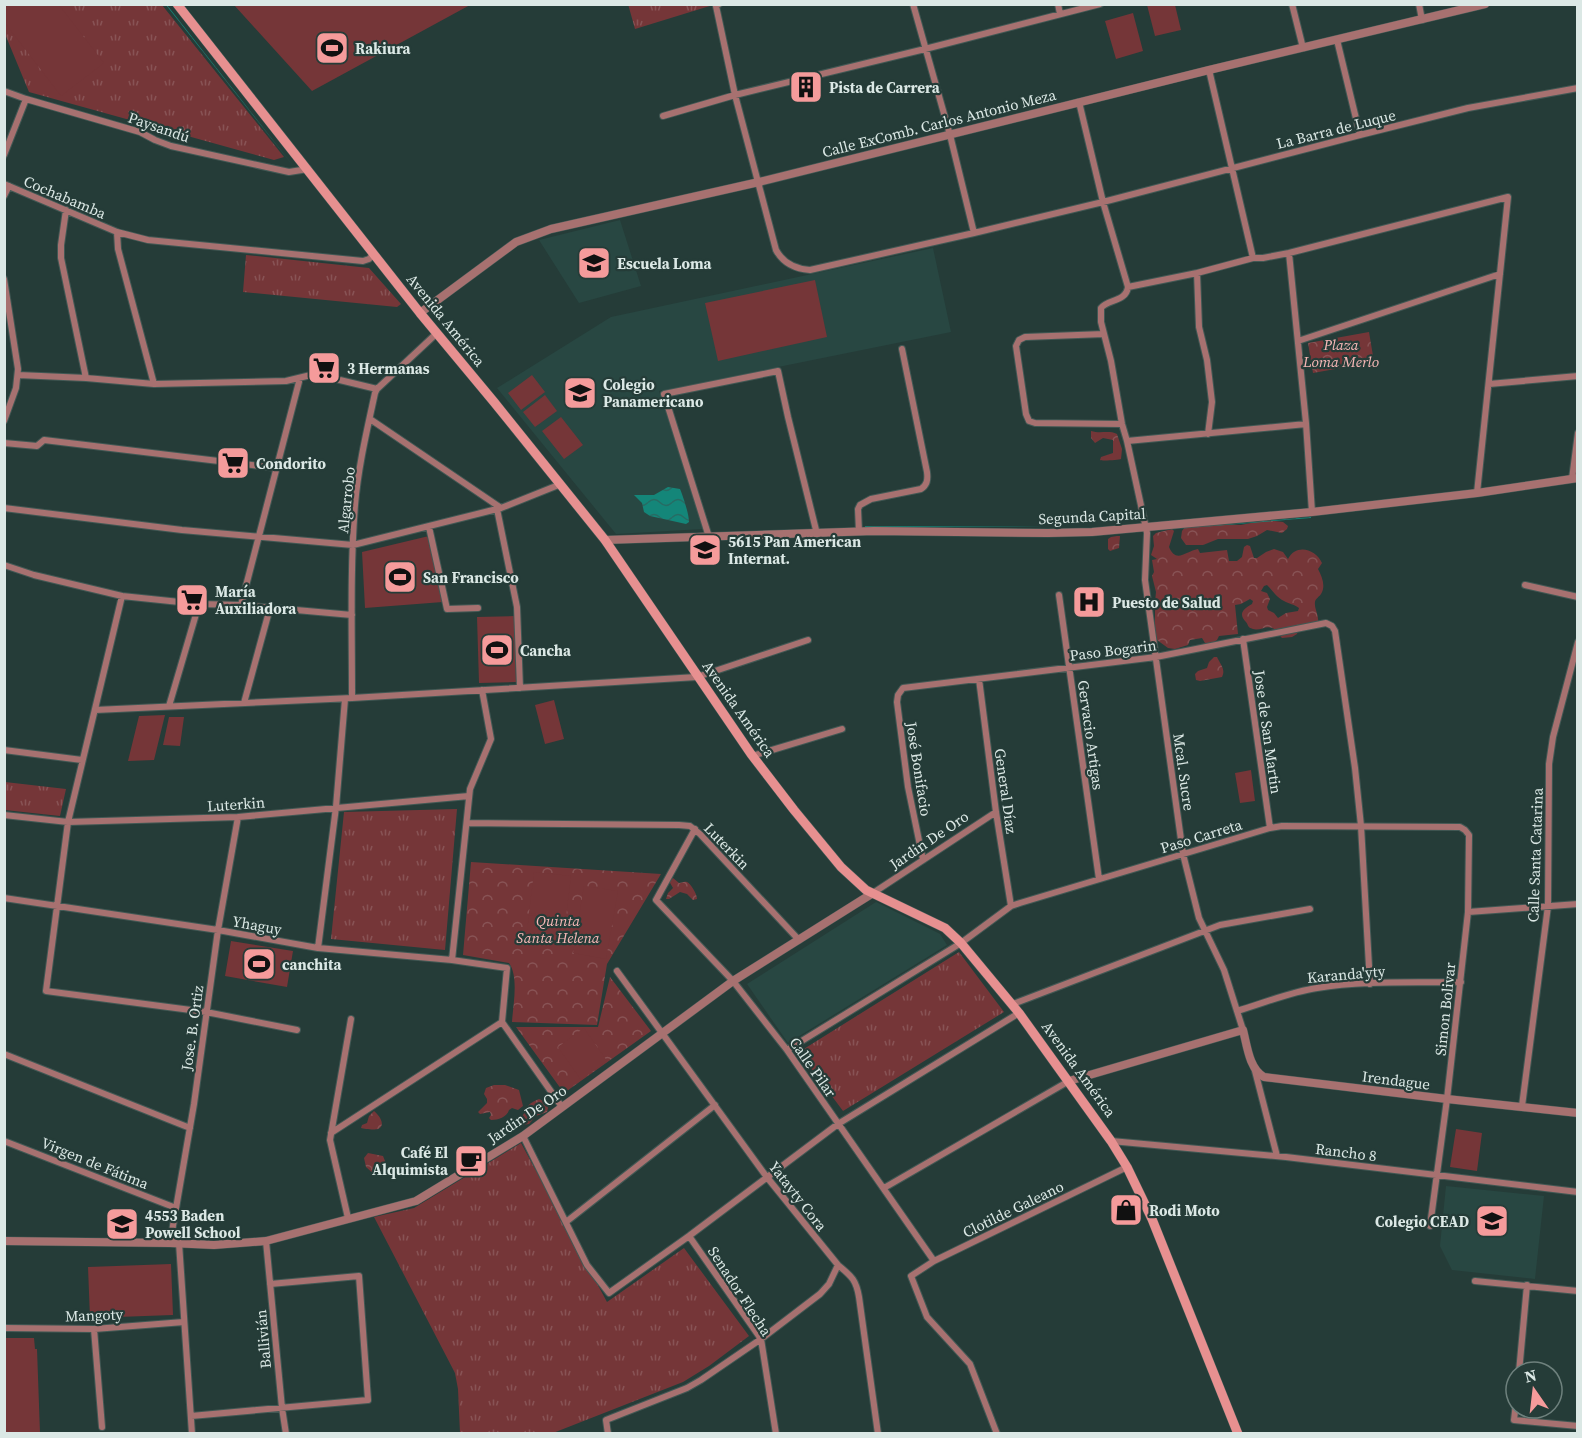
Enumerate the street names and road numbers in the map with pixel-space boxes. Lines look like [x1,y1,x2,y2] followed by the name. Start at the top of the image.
[820,84,1058,162] street label: Calle ExComb. Carlos Antonio Meza
[1274,104,1398,154] street label: La Barra de Luque
[125,107,193,147] street label: Paysandú
[21,170,110,224] street label: Cochabamba
[402,269,490,371] street label: Avenida América
[332,466,360,534] street label: Algarrobo
[1038,503,1147,529] street label: Segunda Capital
[1068,634,1158,666] street label: Paso Bogarin
[698,656,780,762] street label: Avenida América
[1249,668,1287,795] street label: Jose de San Martin
[1073,679,1109,791] street label: Gervacio Artigas
[901,719,937,818] street label: José Bonifacio
[1168,732,1200,812] street label: Mcal. Sucre
[990,747,1022,835] street label: General Díaz
[1522,787,1548,923] street label: Calle Santa Catarina
[206,792,266,816] street label: Luterkin
[884,806,973,875] street label: Jardin De Oro
[1158,814,1245,858] street label: Paso Carreta
[699,818,755,874] street label: Luterkin
[231,910,284,940] street label: Yhaguy
[1306,960,1386,988] street label: Karanda'yty
[1430,961,1460,1057] street label: Simon Bolivar
[175,984,208,1073] street label: Jose. B. Ortiz
[1037,1017,1121,1122] street label: Avenida América
[785,1033,842,1102] street label: Calle Pilar
[1361,1065,1432,1095] street label: Irendague
[482,1080,571,1149] street label: Jardin De Oro
[38,1132,152,1194] street label: Virgen de Fátima
[1314,1138,1378,1166] street label: Rancho 8
[764,1157,832,1236] street label: Yatayty Cora
[959,1175,1067,1243] street label: Clotilde Galeano
[703,1242,777,1340] street label: Senador Flecha
[65,1303,124,1327] street label: Mangoty
[250,1309,276,1369] street label: Ballivián

